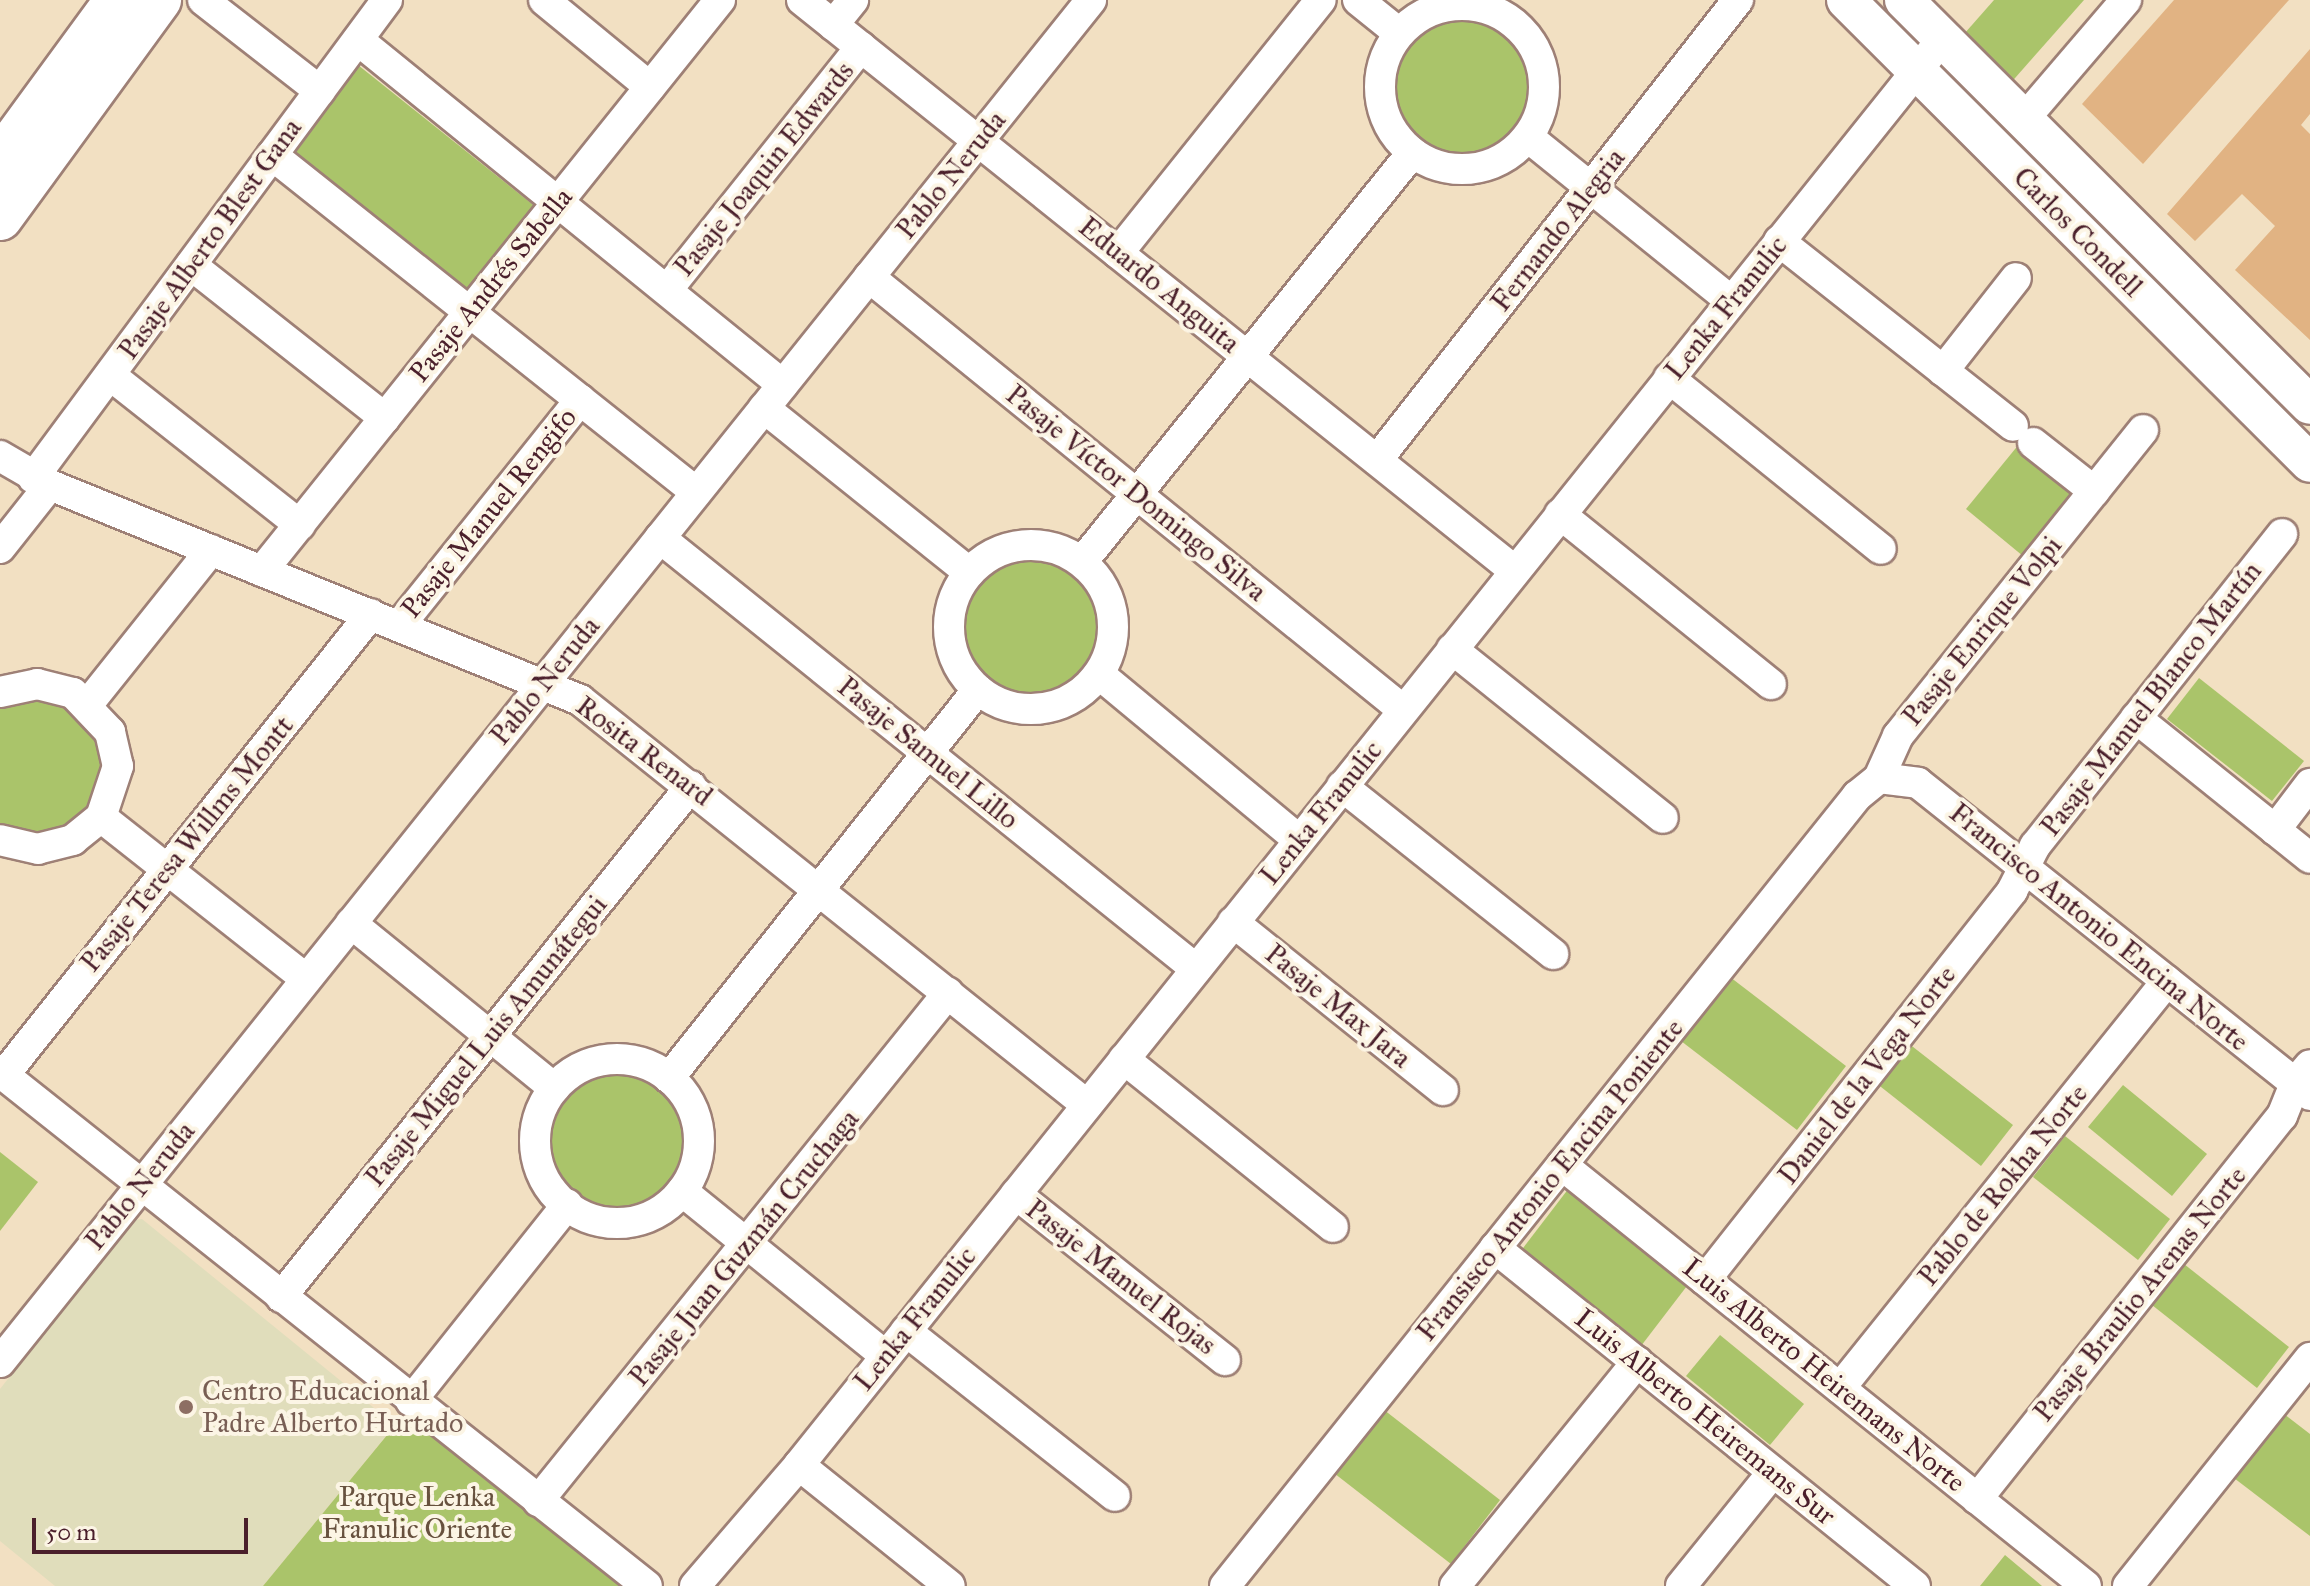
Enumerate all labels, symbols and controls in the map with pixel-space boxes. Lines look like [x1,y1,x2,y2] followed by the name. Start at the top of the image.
[667,55,861,283] street label: Pasaje Joaquin Edwards
[889,104,1013,246] street label: Pablo Neruda
[111,112,309,366] street label: Pasaje Alberto Blest Gana
[1484,142,1632,318] street label: Fernando Alegria
[2006,160,2150,304] street label: Carlos Condell
[402,181,580,389] street label: Pasaje Andrés Sabella
[1072,210,1246,360] street label: Eduardo Anguita
[1658,229,1794,387] street label: Lenka Franulic
[999,378,1273,608] street label: Pasaje Víctor Domingo Silva
[394,401,584,625] street label: Pasaje Manuel Rengifo
[1895,529,2069,733] street label: Pasaje Enrique Volpi
[2033,555,2269,843] street label: Pasaje Manuel Blanco Martín
[483,610,607,752] street label: Pablo Neruda
[831,670,1025,836] street label: Pasaje Samuel Lillo
[569,689,719,813] street label: Rosita Renard
[73,709,301,979] street label: Pasaje Teresa Willms Montt
[1253,734,1389,892] street label: Lenka Franulic
[1943,796,2255,1058] street label: Francisco Antonio Encina Norte
[358,889,614,1193] street label: Pasaje Miguel Luis Amunátegui
[1258,937,1418,1075] street label: Pasaje Max Jara
[1771,959,1963,1191] street label: Daniel de la Vega Norte
[1410,1012,1690,1348] street label: Fransisco Antonio Encina Poniente
[1911,1077,2095,1293] street label: Pablo de Rokha Norte
[622,1103,866,1393] street label: Pasaje Juan Guzmán Cruchaga
[78,1115,202,1257] street label: Pablo Neruda
[2027,1160,2253,1428] street label: Pasaje Braulio Arenas Norte
[1019,1192,1223,1362] street label: Pasaje Manuel Rojas
[847,1240,983,1398] street label: Lenka Franulic
[1676,1251,1972,1499] street label: Luis Alberto Heiremans Norte
[1568,1302,1842,1532] street label: Luis Alberto Heiremans Sur
[202,1374,463,1440] place label: Centro Educacional Padre Alberto Hurtado
[177,1398,195,1416] marker: Centro Educacional Padre Alberto Hurtado
[322,1480,512,1546] park label: Parque Lenka Franulic Oriente
[36,1502,252,1552] scale bar
[46,1517,96,1547] text: 50 m

